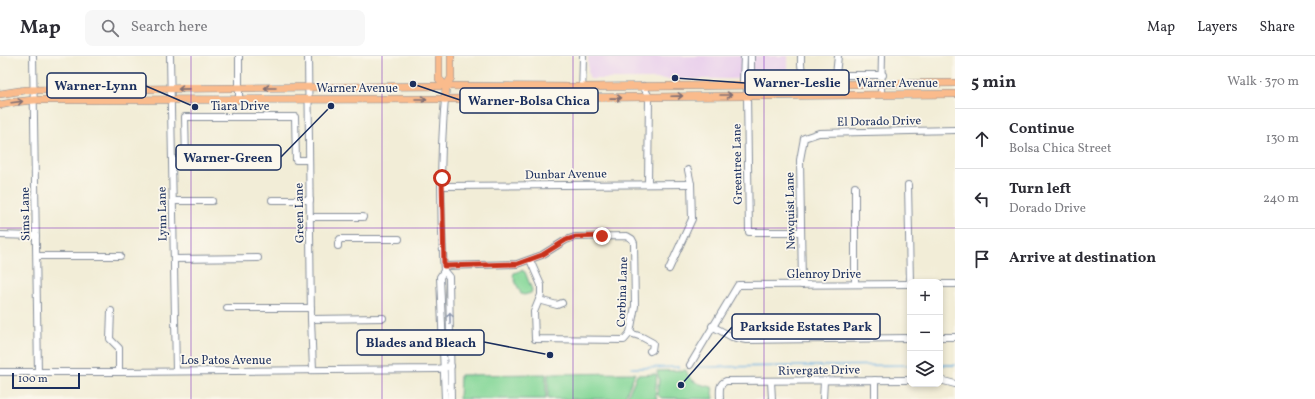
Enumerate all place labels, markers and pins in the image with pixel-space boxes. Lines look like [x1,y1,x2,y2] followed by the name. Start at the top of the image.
[745,70,849,95] callout: Warner-Leslie
[47,73,146,98] callout: Warner-Lynn
[460,88,598,113] callout: Warner-Bolsa Chica
[176,145,281,170] callout: Warner-Green
[732,314,880,339] callout: Parkside Estates Park
[357,330,484,355] callout: Blades and Bleach

